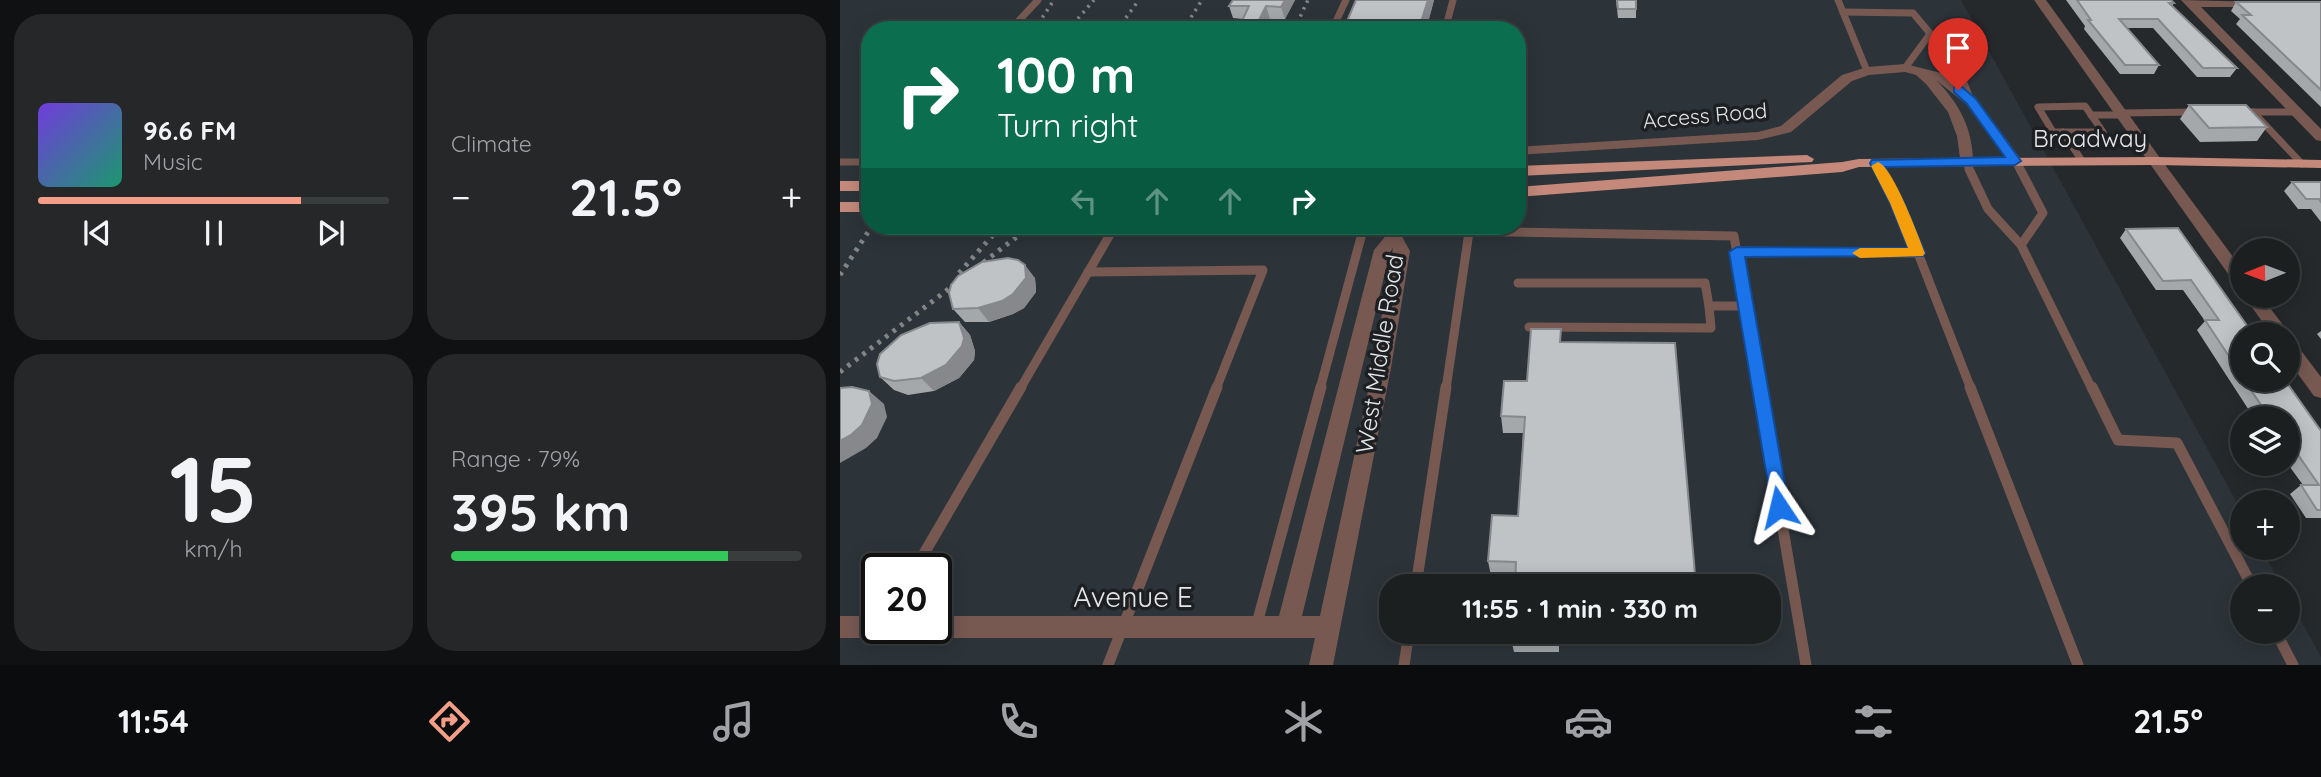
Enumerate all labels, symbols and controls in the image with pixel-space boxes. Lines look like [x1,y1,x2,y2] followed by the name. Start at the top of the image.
[1928,18,1988,90] pin
[1939,29,1977,67] icon: arrive
[997,44,1135,105] text: 100 m
[882,49,973,140] icon: right
[1642,97,1768,133] street label: Access Road
[997,105,1138,145] text: Turn right
[143,114,236,147] text: 96.6 FM
[2033,123,2147,153] street label: Broadway
[451,129,532,158] text: Climate
[143,147,203,176] text: Music
[569,164,682,229] text: 21.5°
[451,173,471,221] text: −
[781,173,802,221] text: +
[1065,182,1103,220] icon: left
[1138,182,1176,220] icon: ahead
[1211,182,1249,220] icon: ahead
[1284,182,1322,220] icon: right
[78,214,116,252] icon: previous
[195,214,233,252] icon: pause
[312,214,350,252] icon: next
[2230,238,2300,308] north arrow
[2230,238,2300,644] map controls
[1348,252,1410,456] street label: West Middle Road
[2230,322,2300,392] button: search
[2230,406,2300,476] button: layers
[170,431,257,545] text: 15
[451,444,580,473] text: Range · 79%
[1742,470,1816,544] position arrow
[451,479,631,544] text: 395 km
[2230,490,2300,560] button: +
[184,534,243,563] text: km/h
[861,553,952,644] speed limit sign: 20
[2230,574,2300,644] button: −
[1073,579,1193,614] street label: Avenue E
[1462,592,1698,625] text: 11:55 · 1 min · 330 m
[425,697,474,746] icon: directions
[709,697,758,746] icon: music
[994,697,1043,746] icon: phone
[1279,697,1328,746] icon: climate
[1564,697,1613,746] icon: car
[1849,697,1898,746] icon: filters
[118,701,189,741] text: 11:54
[2133,701,2203,741] text: 21.5°

